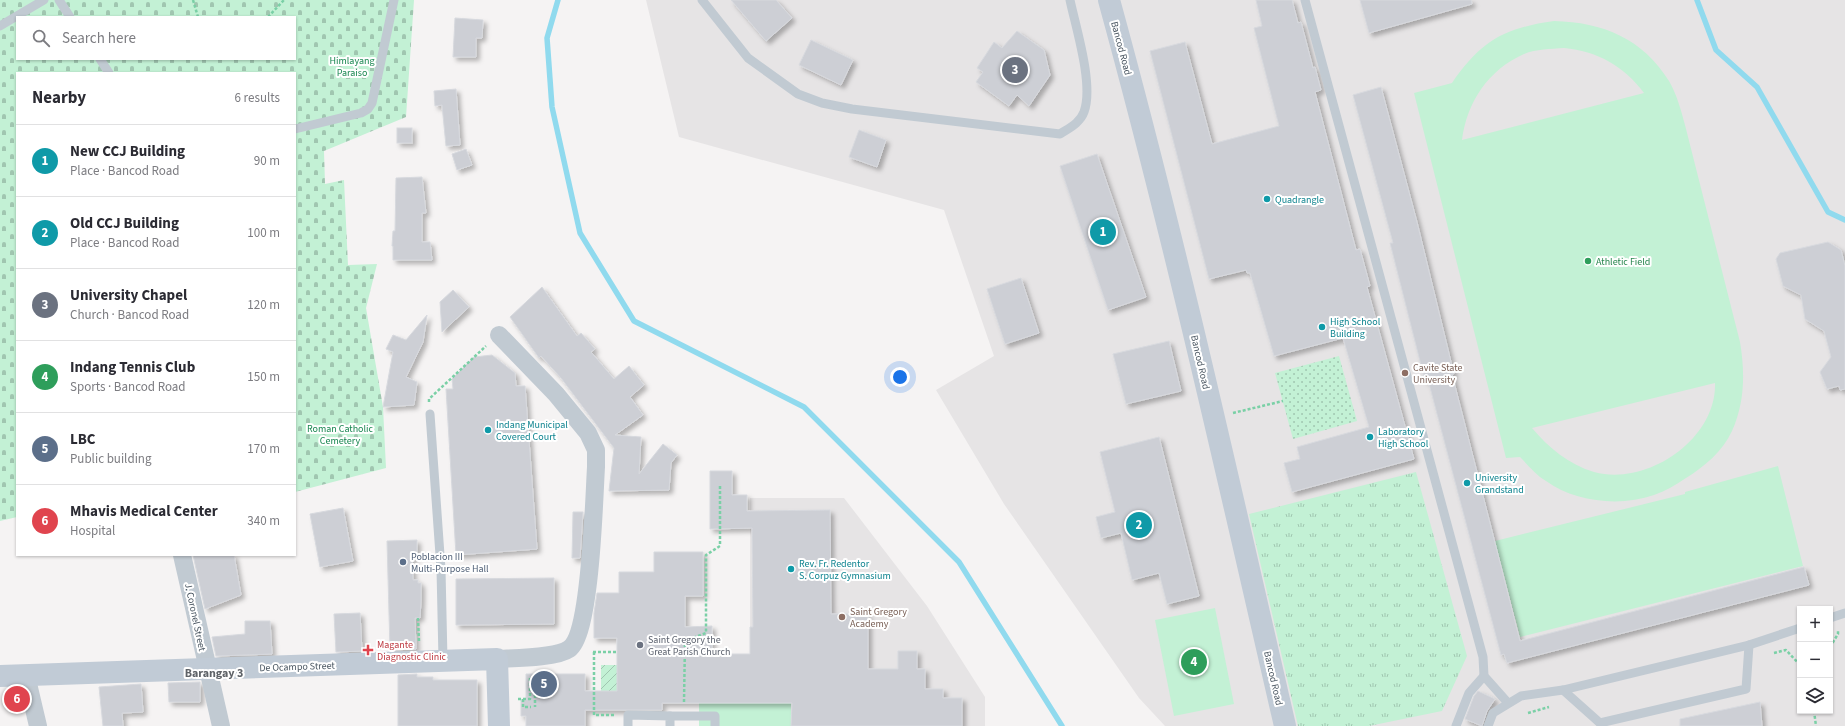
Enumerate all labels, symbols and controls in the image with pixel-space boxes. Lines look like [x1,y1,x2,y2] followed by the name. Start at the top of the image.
[16,16,296,60] search box
[1107,20,1135,77] street label: Bancod Road
[30,27,52,49] icon: search
[62,28,136,49] text: Search here
[330,54,374,80] park label: Himlayang Paraiso
[1002,55,1028,85] pin: 3
[32,86,86,110] text: Nearby
[235,89,280,107] text: 6 results
[70,141,185,162] text: New CCJ Building
[42,152,48,170] text: 1
[254,152,280,170] text: 90 m
[70,162,180,180] text: Place · Bancod Road
[1275,193,1324,207] place label: Quadrangle
[1262,194,1272,204] marker: Quadrangle
[70,213,179,234] text: Old CCJ Building
[1090,217,1116,247] pin: 1
[42,224,48,242] text: 2
[247,224,280,242] text: 100 m
[70,234,180,252] text: Place · Bancod Road
[1596,255,1650,269] place label: Athletic Field
[1583,256,1593,266] marker: Athletic Field
[70,285,187,306] text: University Chapel
[42,296,48,314] text: 3
[247,296,280,314] text: 120 m
[70,306,189,324] text: Church · Bancod Road
[1330,315,1381,341] place label: High School Building
[1317,322,1327,332] marker: High School Building
[1187,334,1213,391] street label: Bancod Road
[70,357,195,378] text: Indang Tennis Club
[1413,361,1463,387] place label: Cavite State University
[890,367,910,387] your location
[42,368,48,386] text: 4
[247,368,280,386] text: 150 m
[1400,368,1410,378] marker: Cavite State University
[70,378,186,396] text: Sports · Bancod Road
[496,418,568,444] place label: Indang Municipal Covered Court
[307,422,374,448] park label: Roman Catholic Cemetery
[483,425,493,435] marker: Indang Municipal Covered Court
[1378,425,1429,451] place label: Laboratory High School
[70,429,96,450] text: LBC
[1365,432,1375,442] marker: Laboratory High School
[42,440,48,458] text: 5
[247,440,280,458] text: 170 m
[70,450,152,468] text: Public building
[1475,471,1524,497] place label: University Grandstand
[1462,478,1472,488] marker: University Grandstand
[70,501,218,522] text: Mhavis Medical Center
[1126,510,1152,540] pin: 2
[42,512,48,530] text: 6
[247,512,280,530] text: 340 m
[70,522,115,540] text: Hospital
[411,550,489,576] place label: Poblacion III Multi-Purpose Hall
[398,557,408,567] marker: Poblacion III Multi-Purpose Hall
[799,557,891,583] place label: Rev. Fr. Redentor S. Corpuz Gymnasium
[786,564,796,574] marker: Rev. Fr. Redentor S. Corpuz Gymnasium
[181,582,209,653] street label: J. Coronel Street
[850,605,907,631] place label: Saint Gregory Academy
[1797,606,1833,714] map controls
[1797,606,1833,642] button: +
[837,612,847,622] marker: Saint Gregory Academy
[648,633,730,659] place label: Saint Gregory the Great Parish Church
[377,638,447,664] place label: Magante Diagnostic Clinic
[635,640,645,650] marker: Saint Gregory the Great Parish Church
[1797,642,1833,678] button: −
[362,644,374,656] marker: Magante Diagnostic Clinic
[1181,647,1207,677] pin: 4
[1260,650,1286,707] street label: Bancod Road
[259,659,336,675] street label: De Ocampo Street
[185,665,243,682] district label: Barangay 3
[531,669,557,699] pin: 5
[1797,678,1833,714] button: layers
[4,684,30,714] pin: 6

